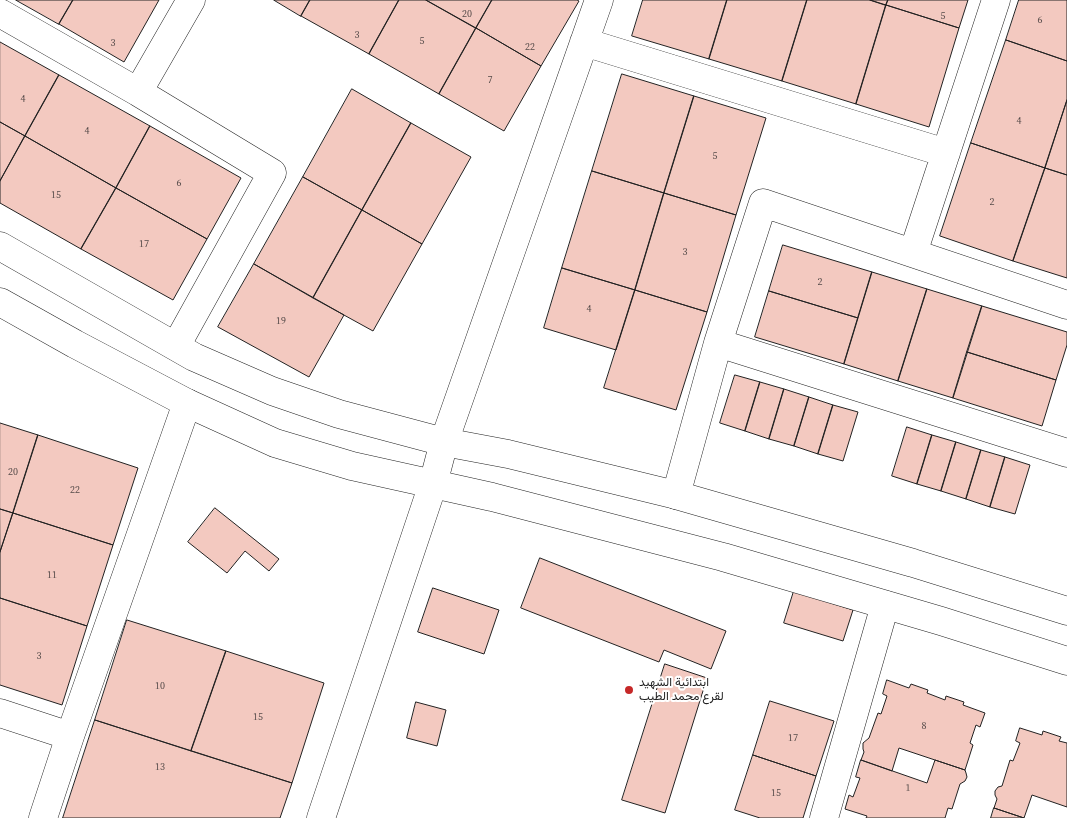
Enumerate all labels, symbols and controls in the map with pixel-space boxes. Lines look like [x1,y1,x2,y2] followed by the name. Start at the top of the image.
[462,8,472,20] house number: 20
[941,10,945,22] house number: 5
[1038,14,1042,26] house number: 6
[355,29,359,41] house number: 3
[420,35,424,47] house number: 5
[111,37,115,49] house number: 3
[525,41,535,53] house number: 22
[488,74,492,86] house number: 7
[21,93,25,105] house number: 4
[1017,115,1021,127] house number: 4
[85,125,89,137] house number: 4
[713,150,717,162] house number: 5
[177,177,181,189] house number: 6
[51,189,61,201] house number: 15
[990,196,994,208] house number: 2
[139,238,149,250] house number: 17
[683,246,687,258] house number: 3
[818,276,822,288] house number: 2
[587,303,591,315] house number: 4
[276,315,286,327] house number: 19
[8,466,18,478] house number: 20
[70,484,80,496] house number: 22
[47,569,57,581] house number: 11
[37,650,41,662] house number: 3
[639,676,724,704] place label: ابتدائية الشهيد لقرع محمد الطيب
[155,680,165,692] house number: 10
[623,684,635,696] marker: ابتدائية الشهيد لقرع محمد الطيب
[253,711,263,723] house number: 15
[922,720,926,732] house number: 8
[788,732,798,744] house number: 17
[155,761,165,773] house number: 13
[906,782,910,794] house number: 1
[771,787,781,799] house number: 15

